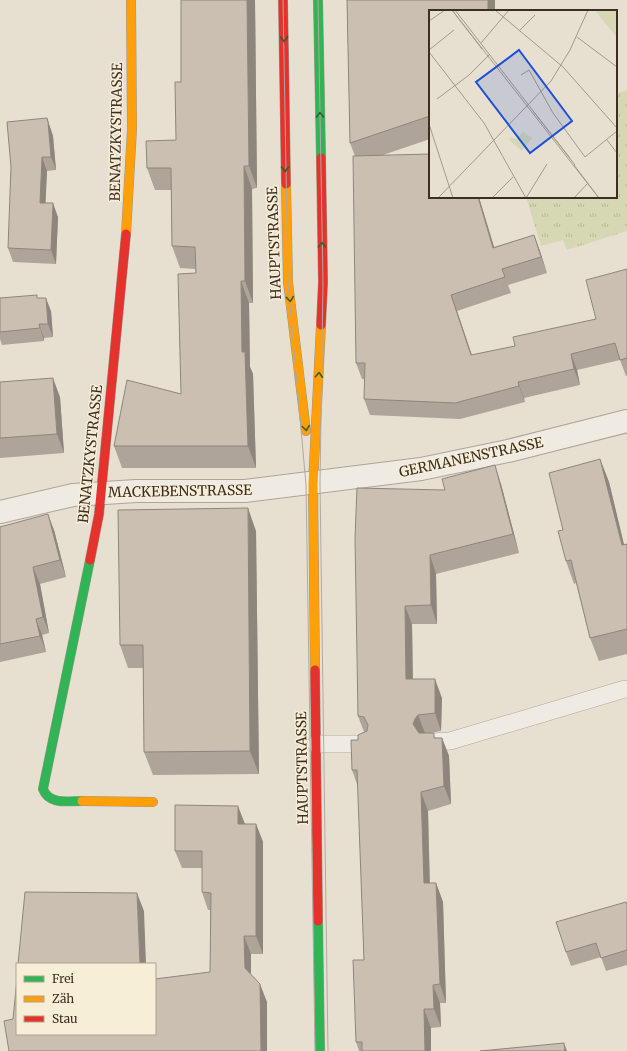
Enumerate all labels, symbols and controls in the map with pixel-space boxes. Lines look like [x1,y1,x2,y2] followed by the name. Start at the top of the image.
[429,10,617,198] inset map
[280,36,288,42] one-way arrow
[106,62,126,202] street label: BENATZKYSTRASSE
[316,112,324,118] one-way arrow
[281,166,289,172] one-way arrow
[263,186,285,300] street label: HAUPTSTRASSE
[318,242,326,248] one-way arrow
[285,296,294,302] one-way arrow
[315,372,323,378] one-way arrow
[74,384,106,524] street label: BENATZKYSTRASSE
[301,425,310,431] one-way arrow
[397,433,545,481] street label: GERMANENSTRASSE
[108,481,252,501] street label: MACKEBENSTRASSE
[292,711,312,825] street label: HAUPTSTRASSE
[16,963,156,1035] legend
[52,971,74,986] text: Frei
[52,991,74,1006] text: Zäh
[52,1011,78,1026] text: Stau

